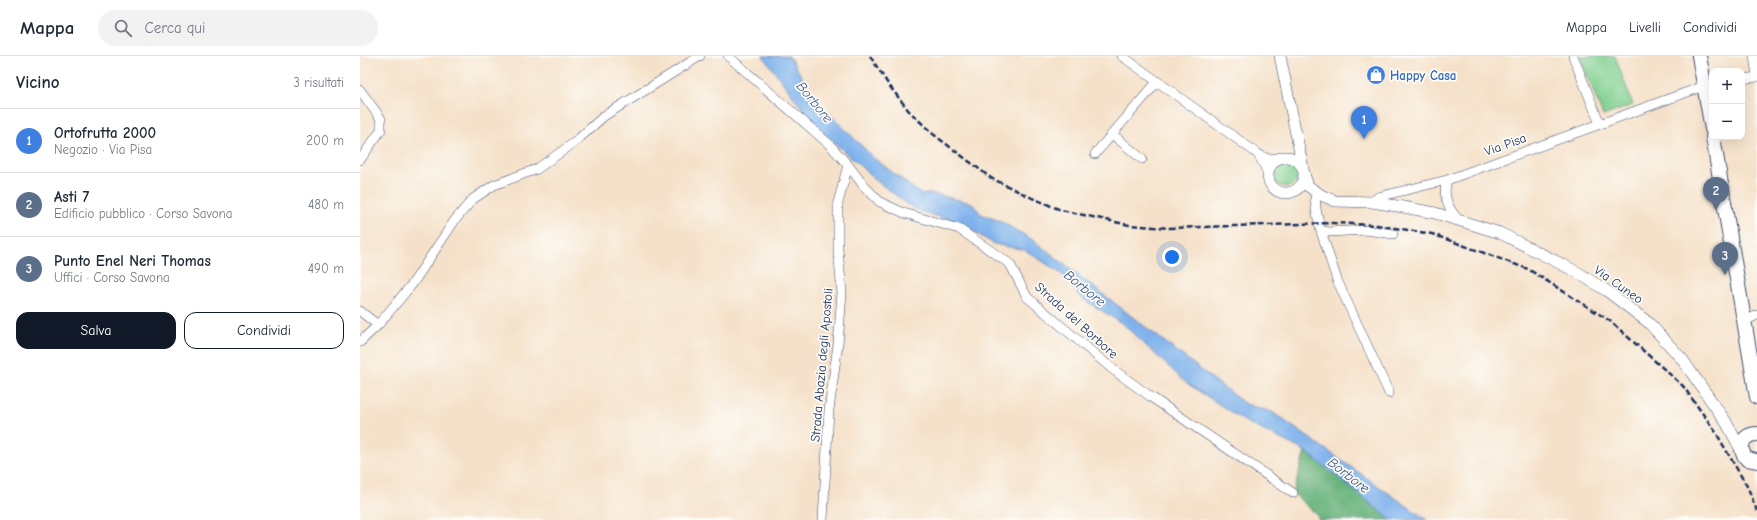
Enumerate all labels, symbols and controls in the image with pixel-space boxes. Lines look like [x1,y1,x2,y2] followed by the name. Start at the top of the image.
[98,10,378,46] search box
[20,17,74,39] text: Mappa
[112,17,134,39] icon: search
[144,19,205,37] text: Cerca qui
[1566,19,1607,36] text: Mappa
[1629,19,1661,36] text: Livelli
[1683,19,1737,36] text: Condividi
[1365,64,1387,86] shop icon: Happy Casa
[1390,68,1456,83] place label: Happy Casa
[1709,68,1745,140] map controls
[1709,68,1745,104] button: +
[16,73,59,92] text: Vicino
[293,75,344,90] text: 3 risultati
[793,78,837,127] water label: Borbore
[1709,104,1745,140] button: −
[1351,106,1377,139] pin: 1
[54,124,156,142] text: Ortofrutta 2000
[1482,130,1528,159] street label: Via Pisa
[26,133,32,148] text: 1
[306,133,344,148] text: 200 m
[54,142,152,157] text: Negozio · Via Pisa
[1703,177,1729,210] pin: 2
[54,188,89,206] text: Asti 7
[26,197,32,212] text: 2
[308,197,344,212] text: 480 m
[54,206,233,221] text: Edificio pubblico · Corso Savona
[1712,242,1738,275] pin: 3
[1162,247,1182,267] your location
[54,252,211,270] text: Punto Enel Neri Thomas
[26,261,32,276] text: 3
[308,261,344,276] text: 490 m
[1591,262,1646,307] street label: Via Cuneo
[1060,266,1109,310] water label: Borbore
[54,270,170,285] text: Uffici · Corso Savona
[1032,279,1122,362] street label: Strada del Borbore
[807,287,836,443] street label: Strada Abazia degli Apostoli
[16,312,176,349] button: Salva
[184,312,344,349] button: Condividi
[1324,454,1373,497] water label: Borbore

